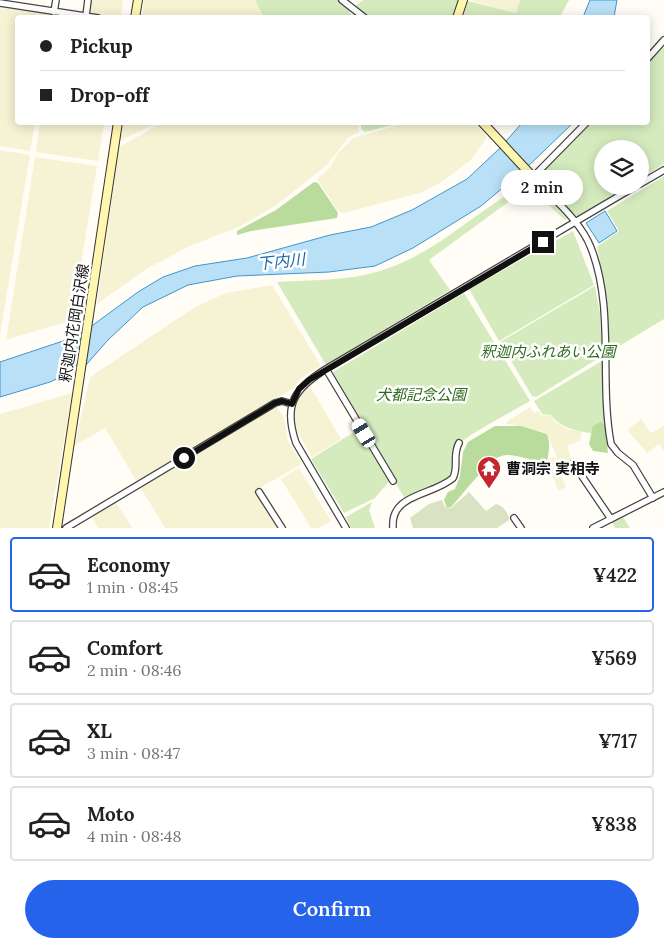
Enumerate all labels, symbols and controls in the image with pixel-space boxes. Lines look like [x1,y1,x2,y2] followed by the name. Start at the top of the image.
[70,34,133,58] text: Pickup
[70,83,149,107] text: Drop-off
[594,140,649,195] map controls
[594,140,649,195] button: layers
[502,170,584,204] callout: 2 min
[521,177,563,197] text: 2 min
[532,231,554,253] route end
[256,248,308,273] water label: 下内川
[55,262,93,384] street label: 釈迦内花岡白沢線
[480,342,617,361] park label: 釈迦内ふれあい公園
[376,385,468,404] park label: 犬都記念公園
[349,416,378,450] car
[173,447,195,469] route start
[476,455,502,489] temple icon: 曹洞宗 実相寺
[506,459,600,478] place label: 曹洞宗 実相寺
[27,552,72,597] icon: car
[87,553,170,577] text: Economy
[593,563,637,587] text: ¥422
[87,577,178,597] text: 1 min · 08:45
[27,635,72,680] icon: car
[87,636,163,660] text: Comfort
[591,646,637,670] text: ¥569
[87,660,182,680] text: 2 min · 08:46
[27,718,72,763] icon: car
[87,719,112,743] text: XL
[598,729,637,753] text: ¥717
[87,743,180,763] text: 3 min · 08:47
[27,801,72,846] icon: car
[87,802,134,826] text: Moto
[591,812,637,836] text: ¥838
[87,826,181,846] text: 4 min · 08:48
[25,880,639,938] button: Confirm

